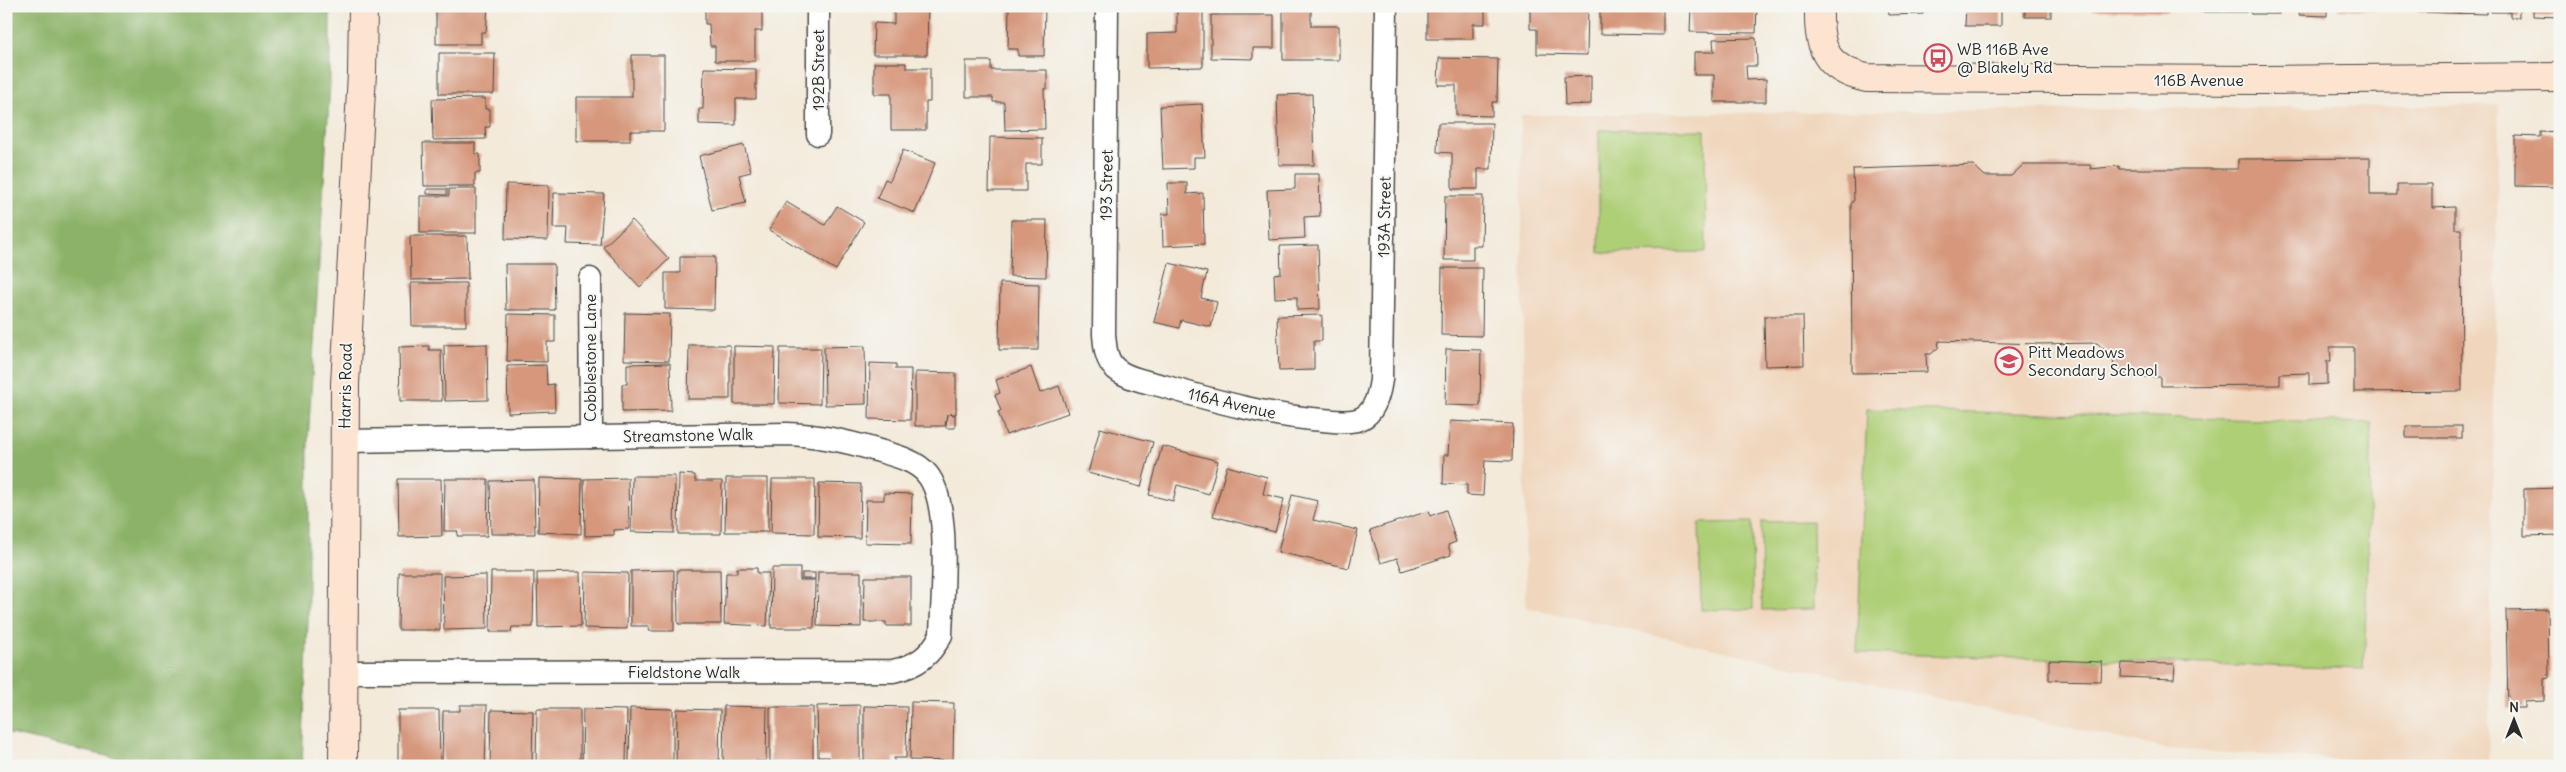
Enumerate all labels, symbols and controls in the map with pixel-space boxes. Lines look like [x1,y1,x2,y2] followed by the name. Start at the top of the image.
[808,29,828,111] street label: 192B Street
[1957,39,2053,77] place label: WB 116B Ave @ Blakely Rd
[1923,43,1953,73] bus stop icon: WB 116B Ave @ Blakely Rd
[2154,70,2244,90] street label: 116B Avenue
[1095,149,1117,221] street label: 193 Street
[1373,176,1395,258] street label: 193A Street
[580,294,600,422] street label: Cobblestone Lane
[2028,342,2158,380] place label: Pitt Meadows Secondary School
[334,343,356,429] street label: Harris Road
[1994,346,2024,376] school or university icon: Pitt Meadows Secondary School
[1186,383,1278,423] street label: 116A Avenue
[623,424,753,446] street label: Streamstone Walk
[628,662,740,682] street label: Fieldstone Walk
[2488,694,2538,744] north arrow
[2509,698,2519,716] text: N

